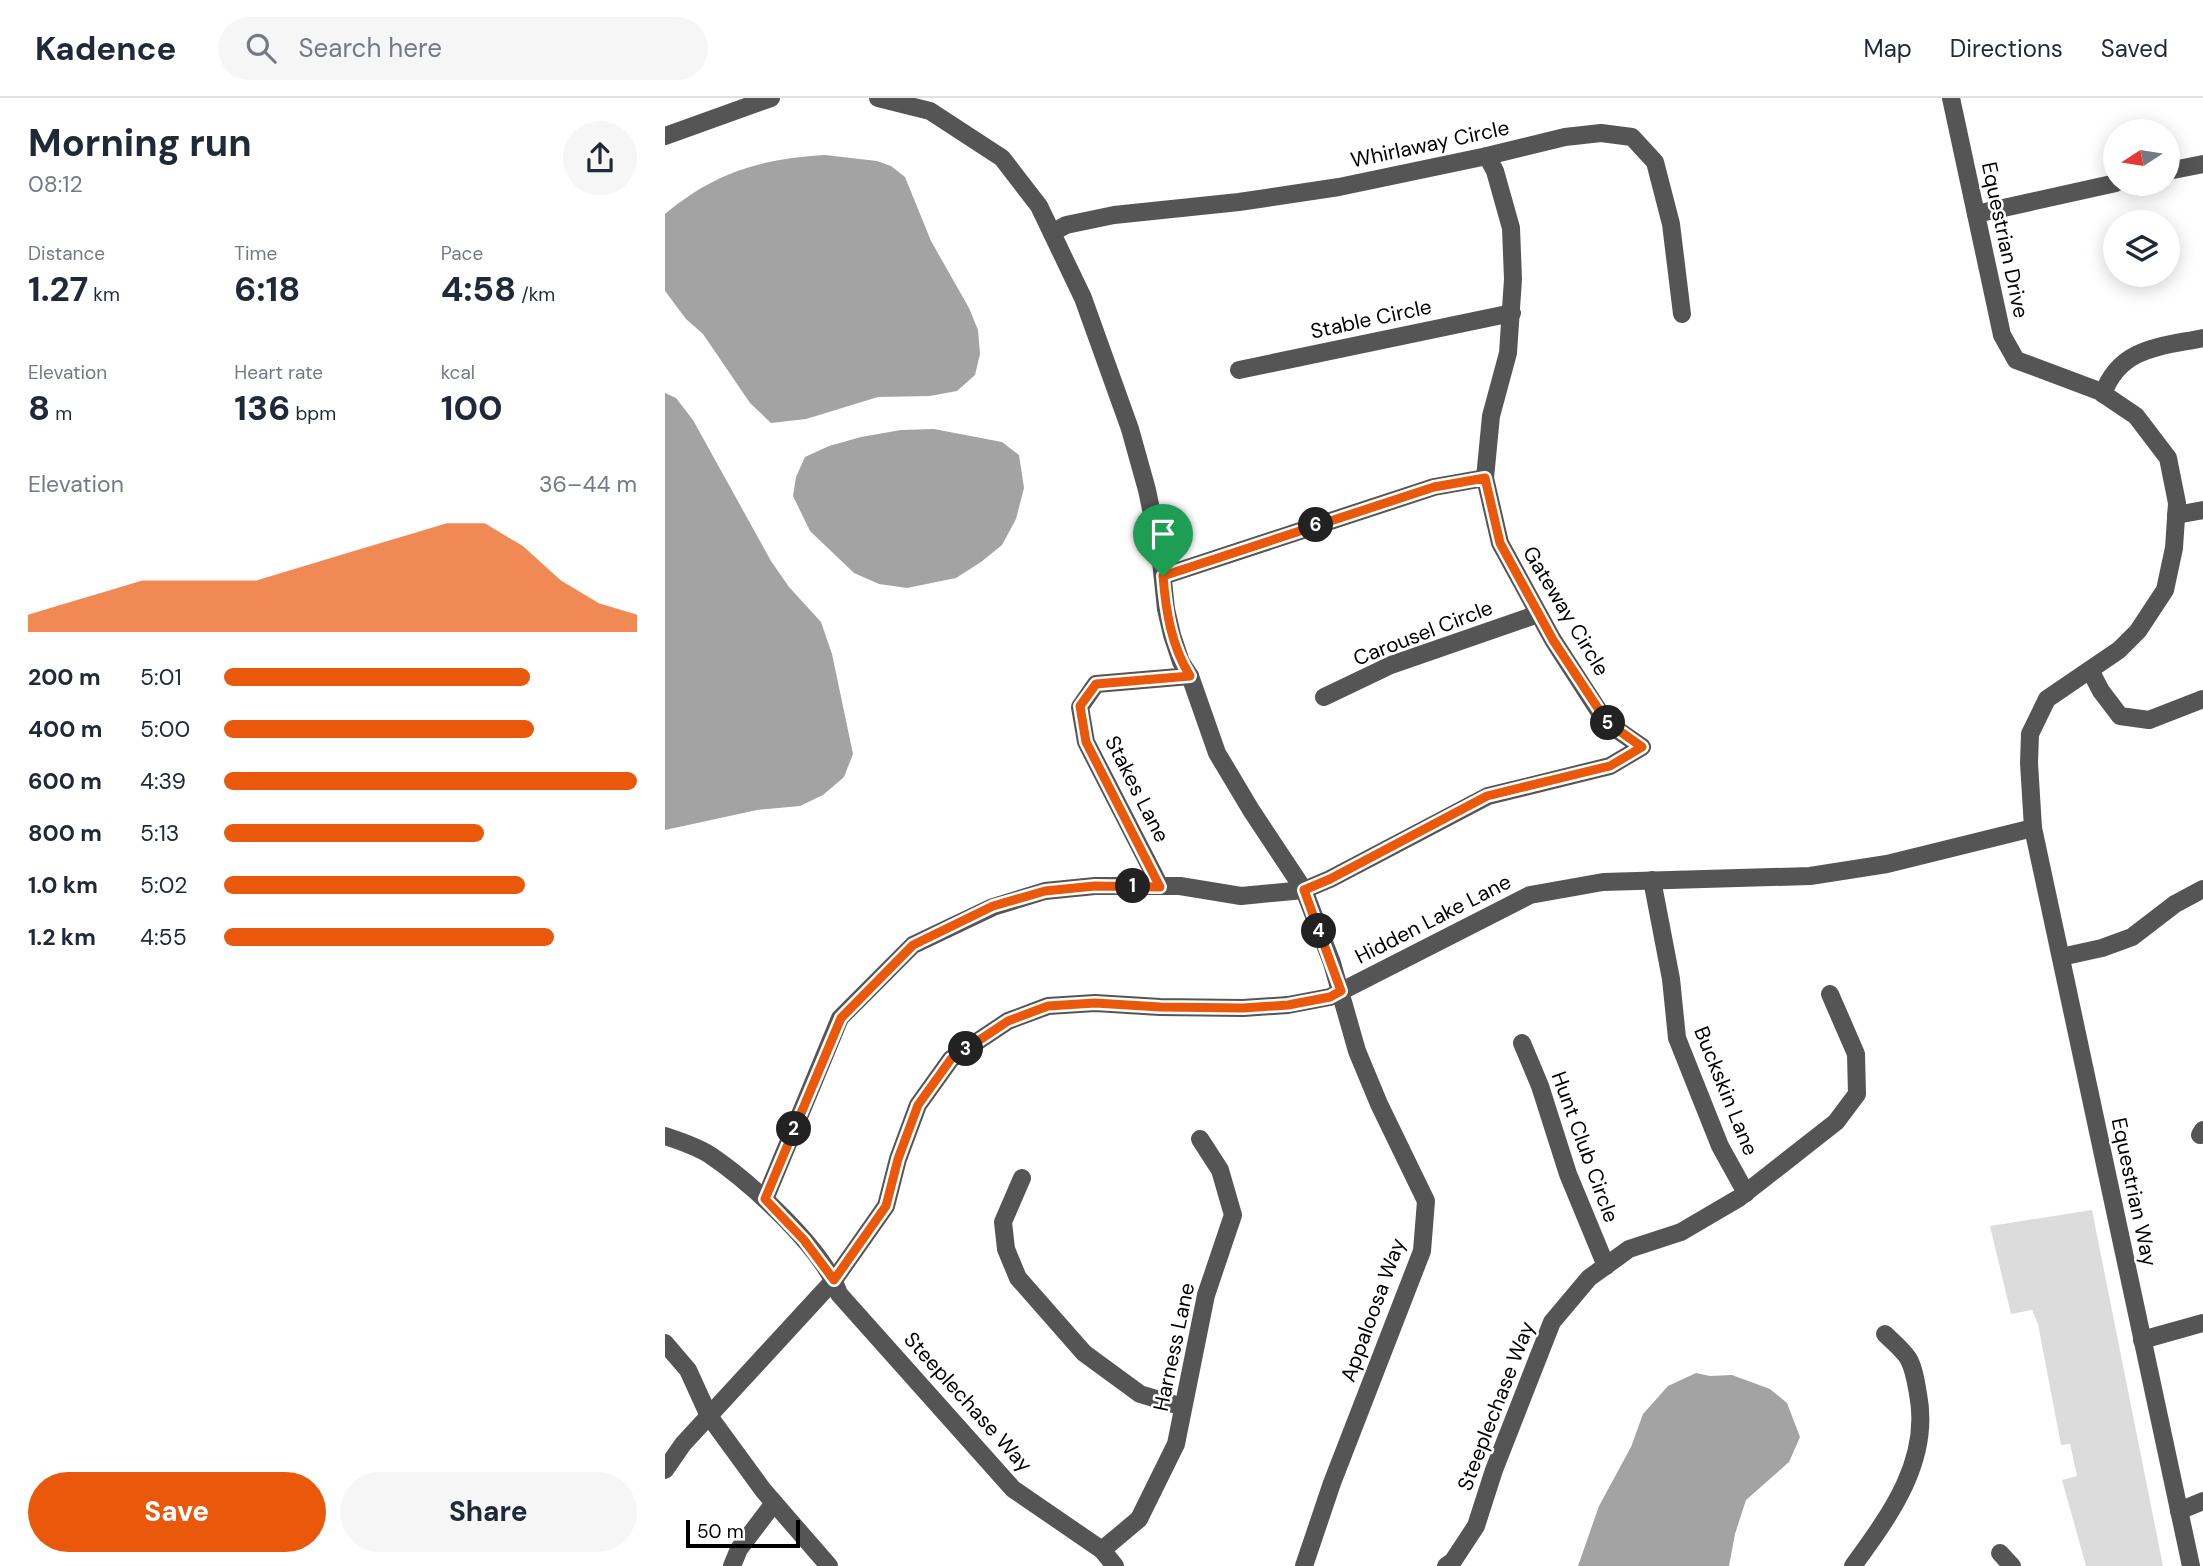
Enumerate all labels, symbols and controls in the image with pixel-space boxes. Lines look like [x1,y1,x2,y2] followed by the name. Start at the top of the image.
[218,17,708,80] search box
[35,27,176,70] text: Kadence
[242,29,280,67] icon: search
[298,31,442,65] text: Search here
[1864,33,1912,64] text: Map
[1950,33,2063,64] text: Directions
[2101,33,2168,64] text: Saved
[1348,114,1512,174] street label: Whirlaway Circle
[28,118,252,168] text: Morning run
[2103,119,2181,196] north arrow
[2103,119,2180,287] map controls
[563,121,637,195] button: share
[1975,159,2035,321] street label: Equestrian Drive
[28,169,83,199] text: 08:12
[2103,210,2180,287] button: layers
[28,241,105,266] text: Distance
[234,241,277,266] text: Time
[441,241,483,266] text: Pace
[28,266,88,312] text: 1.27
[234,266,300,312] text: 6:18
[441,266,516,312] text: 4:58
[88,282,120,307] text: km
[516,282,555,307] text: /km
[1308,292,1434,346] street label: Stable Circle
[28,360,107,385] text: Elevation
[234,360,323,385] text: Heart rate
[441,360,475,385] text: kcal
[28,385,50,431] text: 8
[234,385,290,431] text: 136
[441,385,503,431] text: 100
[50,401,72,426] text: m
[290,401,336,426] text: bpm
[28,469,124,499] text: Elevation
[539,469,637,499] text: 36–44 m
[1133,504,1193,576] pin
[1299,508,1333,542] pin: 6
[1309,512,1322,537] text: 6
[1144,515,1182,553] icon: arrive
[1516,541,1616,681] street label: Gateway Circle
[1349,594,1497,672] street label: Carousel Circle
[28,662,101,692] text: 200 m
[140,662,182,692] text: 5:01
[1591,706,1625,740] pin: 5
[1602,710,1613,735] text: 5
[28,714,102,744] text: 400 m
[140,714,190,744] text: 5:00
[1098,731,1176,847] street label: Stakes Lane
[28,766,102,796] text: 600 m
[140,766,186,796] text: 4:39
[28,818,102,848] text: 800 m
[140,818,179,848] text: 5:13
[1115,868,1151,904] pin: 1
[1350,868,1516,970] street label: Hidden Lake Lane
[28,870,98,900] text: 1.0 km
[140,870,187,900] text: 5:02
[1129,873,1136,898] text: 1
[1301,914,1337,948] pin: 4
[1312,918,1325,943] text: 4
[28,922,96,952] text: 1.2 km
[140,922,187,952] text: 4:55
[1687,1022,1765,1160] street label: Buckskin Lane
[949,1032,983,1066] pin: 3
[960,1036,971,1061] text: 3
[1545,1068,1625,1226] street label: Hunt Club Circle
[776,1112,811,1146] pin: 2
[2105,1115,2163,1269] street label: Equestrian Way
[788,1116,799,1141] text: 2
[1334,1234,1412,1386] street label: Appaloosa Way
[1147,1280,1201,1414] street label: Harness Lane
[1451,1317,1541,1495] street label: Steeplechase Way
[898,1326,1039,1478] street label: Steeplechase Way
[28,1472,326,1552] button: Save
[340,1472,637,1552] button: Share
[686,1517,800,1549] scale bar
[697,1519,744,1544] text: 50 m

